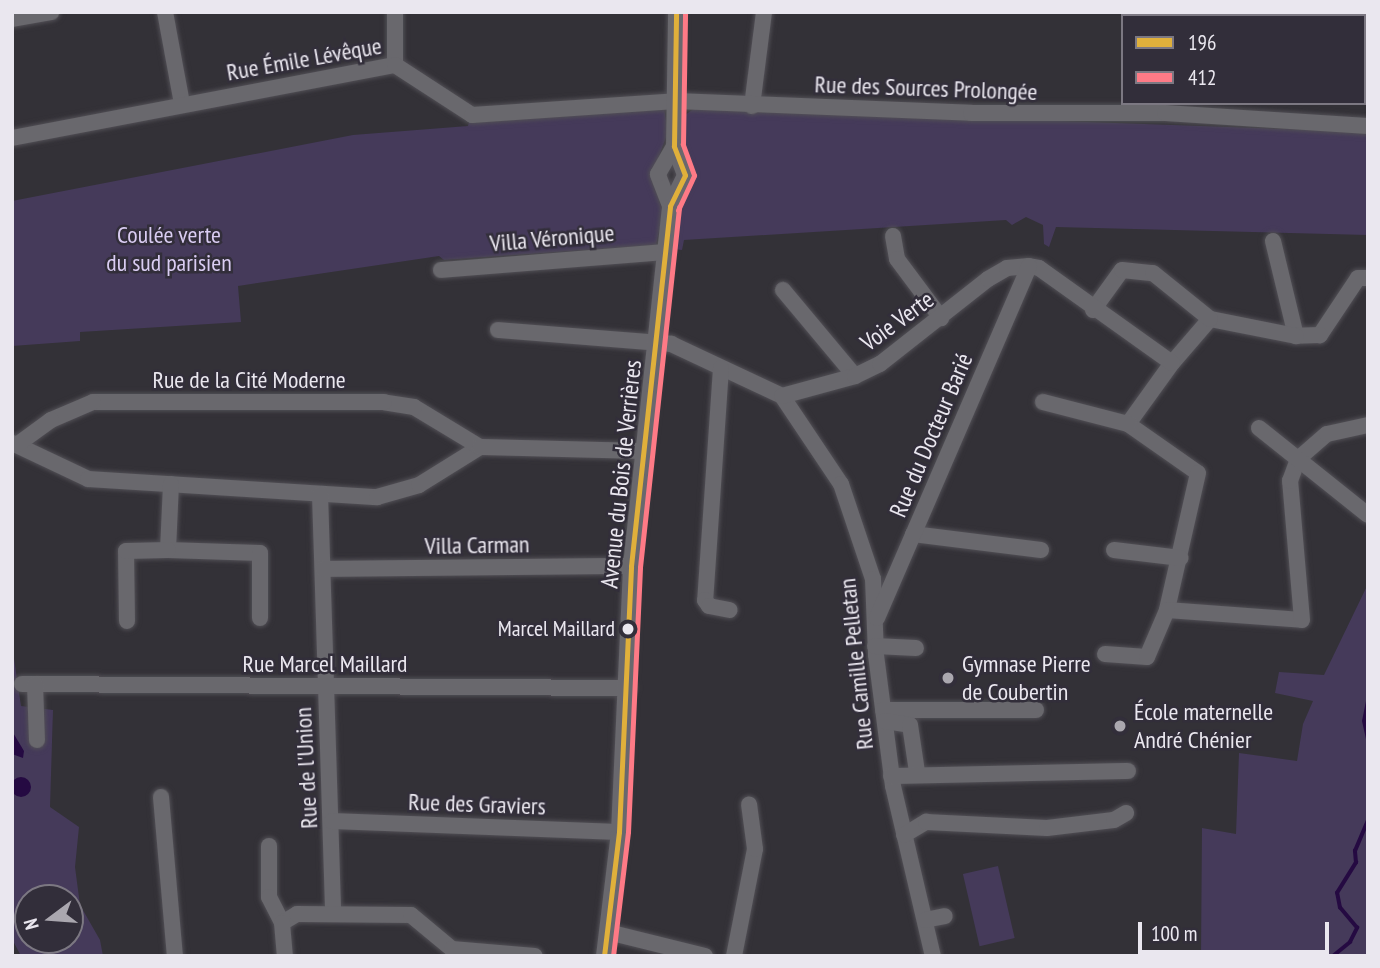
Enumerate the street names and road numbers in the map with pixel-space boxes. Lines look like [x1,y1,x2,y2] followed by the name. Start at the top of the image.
[224,31,384,87] street label: Rue Émile Lévêque
[814,70,1038,106] street label: Rue des Sources Prolongée
[488,218,616,258] street label: Villa Véronique
[855,285,939,357] street label: Voie Verte
[883,349,979,521] street label: Rue du Docteur Barié
[595,358,647,590] street label: Avenue du Bois de Verrières
[152,366,346,394] street label: Rue de la Cité Moderne
[424,530,530,560] street label: Villa Carman
[833,577,879,751] street label: Rue Camille Pelletan
[243,650,407,678] street label: Rue Marcel Maillard
[288,707,324,829] street label: Rue de l'Union
[408,787,546,821] street label: Rue des Graviers

